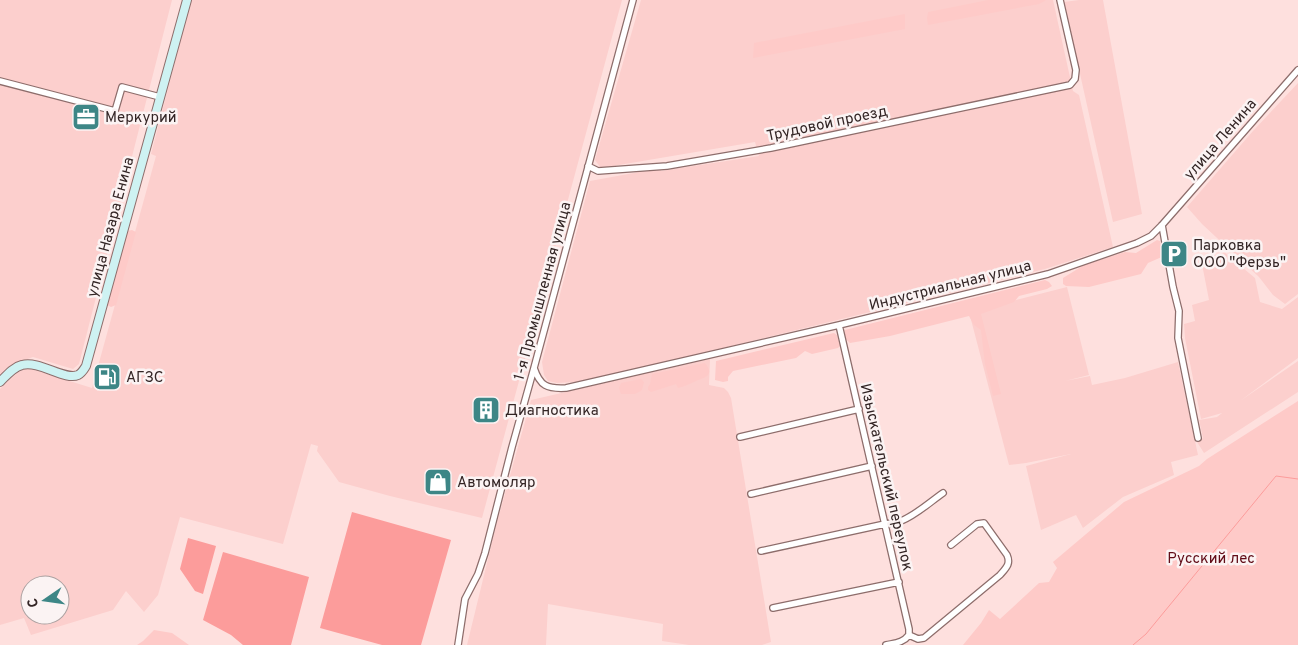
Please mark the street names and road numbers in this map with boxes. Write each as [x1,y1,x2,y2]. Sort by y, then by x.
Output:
street label: улица Ленина [1181,96,1261,184]
street label: Трудовой проезд [765,102,890,147]
street label: улица Назара Енина [84,155,139,300]
street label: 1-я Промышленная улица [510,200,576,383]
street label: Индустриальная улица [867,257,1033,316]
street label: Изыскательский переулок [855,382,916,573]

